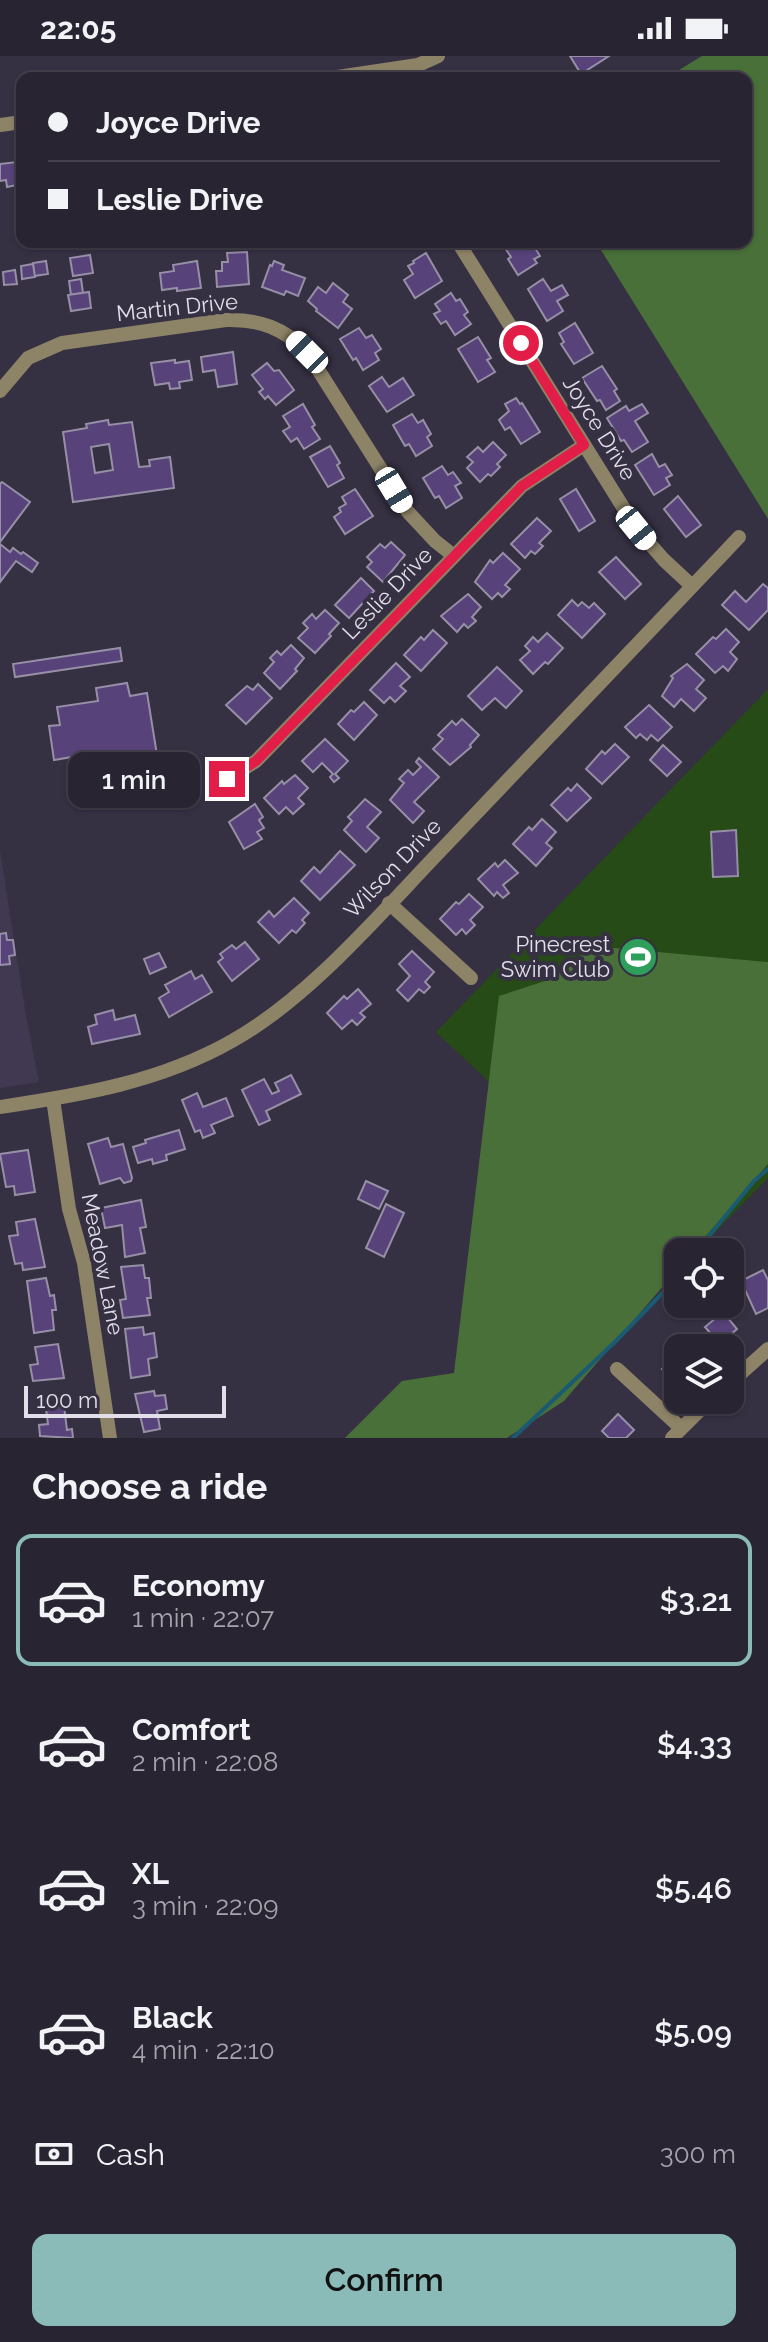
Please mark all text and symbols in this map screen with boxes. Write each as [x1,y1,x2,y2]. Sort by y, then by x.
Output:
text: 22:05 [40,11,116,46]
text: Joyce Drive [96,105,261,140]
text: Leslie Drive [96,182,263,217]
street label: Martin Drive [115,288,239,326]
route start [503,325,539,361]
car [282,327,332,377]
street label: Joyce Drive [558,371,642,485]
car [371,463,417,517]
car [612,502,660,554]
street label: Leslie Drive [337,541,437,644]
callout: 1 min [67,751,199,807]
route end [209,761,245,797]
text: 1 min [102,765,166,795]
street label: Wilson Drive [338,813,446,923]
place label: Pinecrest Swim Club [501,931,611,982]
sports icon: Pinecrest Swim Club [617,936,659,978]
street label: Meadow Lane [77,1191,129,1337]
map controls [664,1238,744,1414]
button: locate [664,1238,744,1318]
button: layers [664,1334,744,1414]
scale bar [24,1382,226,1418]
text: 100 m [36,1387,98,1413]
text: Choose a ride [32,1465,267,1507]
icon: car [36,1564,108,1636]
text: Economy [132,1568,265,1603]
text: $3.21 [660,1583,732,1618]
text: 1 min · 22:07 [132,1603,274,1633]
icon: car [36,1708,108,1780]
text: Comfort [132,1712,251,1747]
text: $4.33 [657,1727,732,1762]
text: 2 min · 22:08 [132,1747,278,1777]
icon: car [36,1852,108,1924]
text: XL [132,1856,169,1891]
text: $5.46 [655,1871,732,1906]
text: 3 min · 22:09 [132,1891,279,1921]
icon: car [36,1996,108,2068]
text: Black [132,2000,213,2035]
text: $5.09 [654,2015,732,2050]
text: 4 min · 22:10 [132,2035,275,2065]
icon: cash [32,2132,76,2176]
text: Cash [96,2137,165,2172]
text: 300 m [660,2139,736,2169]
button: Confirm [32,2234,736,2326]

